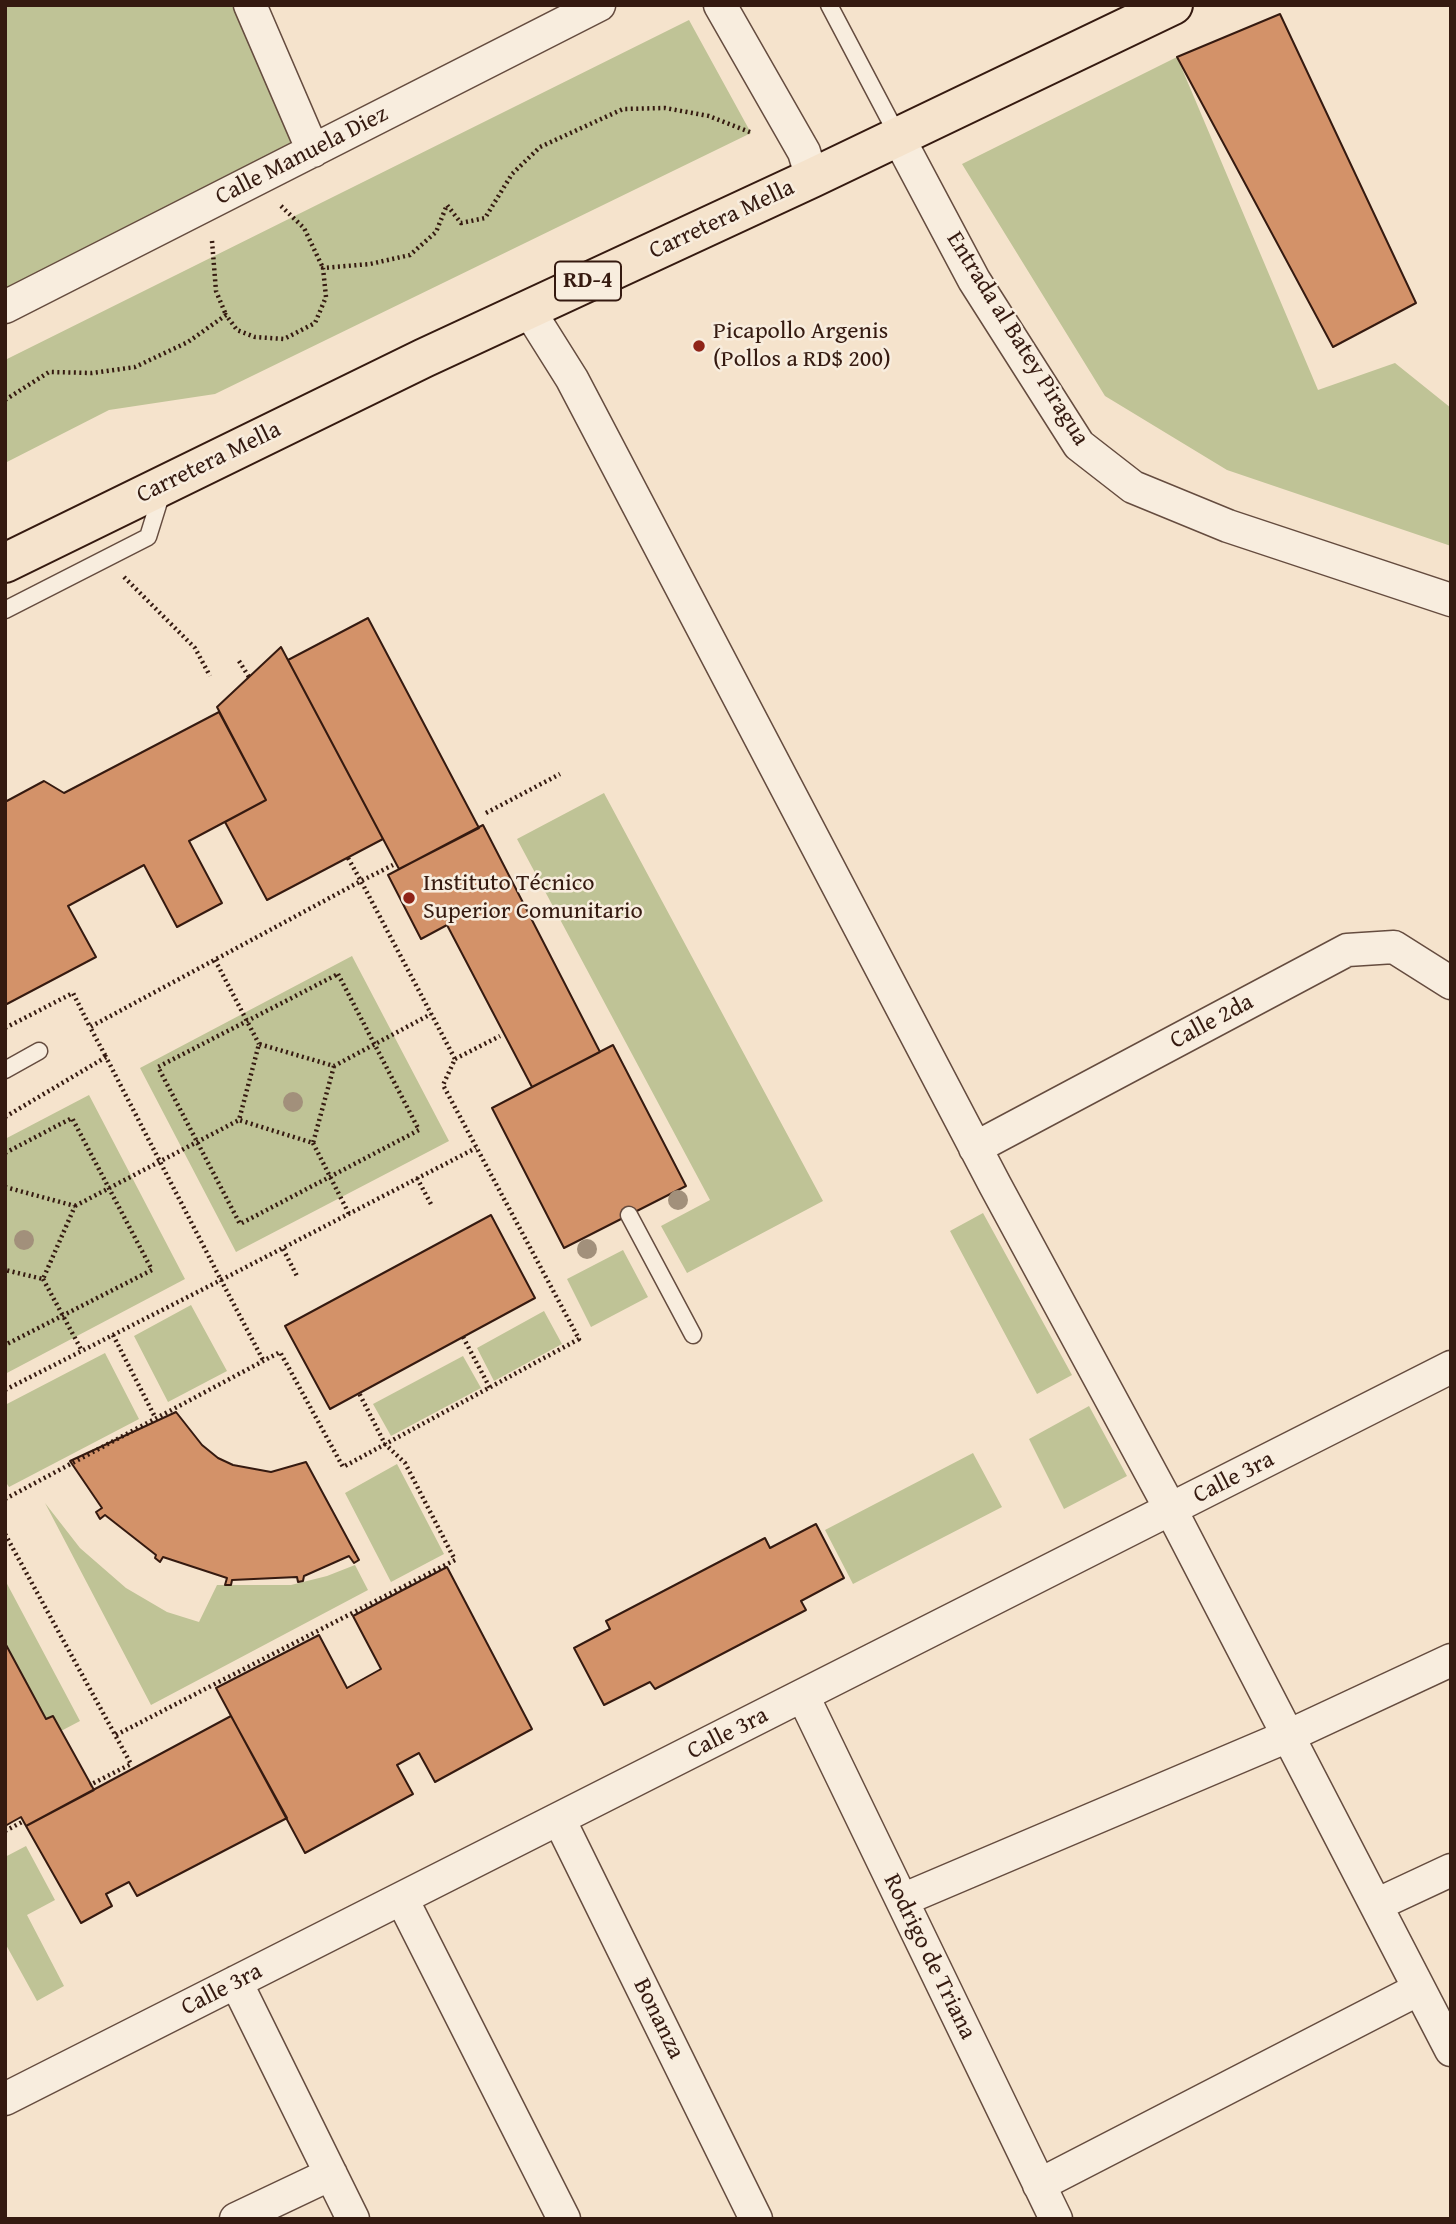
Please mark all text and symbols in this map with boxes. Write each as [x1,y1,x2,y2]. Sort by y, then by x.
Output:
street label: Calle Manuela Diez [211,100,393,212]
street label: Carretera Mella [645,174,799,266]
street label: Entrada al Batey Piragua [939,227,1095,451]
road number: RD-4 [555,262,621,300]
place label: Picapollo Argenis (Pollos a RD$ 200) [713,318,891,374]
marker: Picapollo Argenis (Pollos a RD$ 200) [691,338,707,354]
street label: Carretera Mella [132,416,286,510]
place label: Instituto Técnico Superior Comunitario [423,870,643,926]
marker: Instituto Técnico Superior Comunitario [401,890,417,906]
street label: Calle 2da [1165,988,1259,1056]
street label: Calle 3ra [1189,1445,1279,1511]
street label: Calle 3ra [683,1701,773,1767]
street label: Rodrigo de Triana [876,1870,982,2044]
street label: Calle 3ra [177,1957,267,2023]
street label: Bonanza [626,1974,690,2064]

